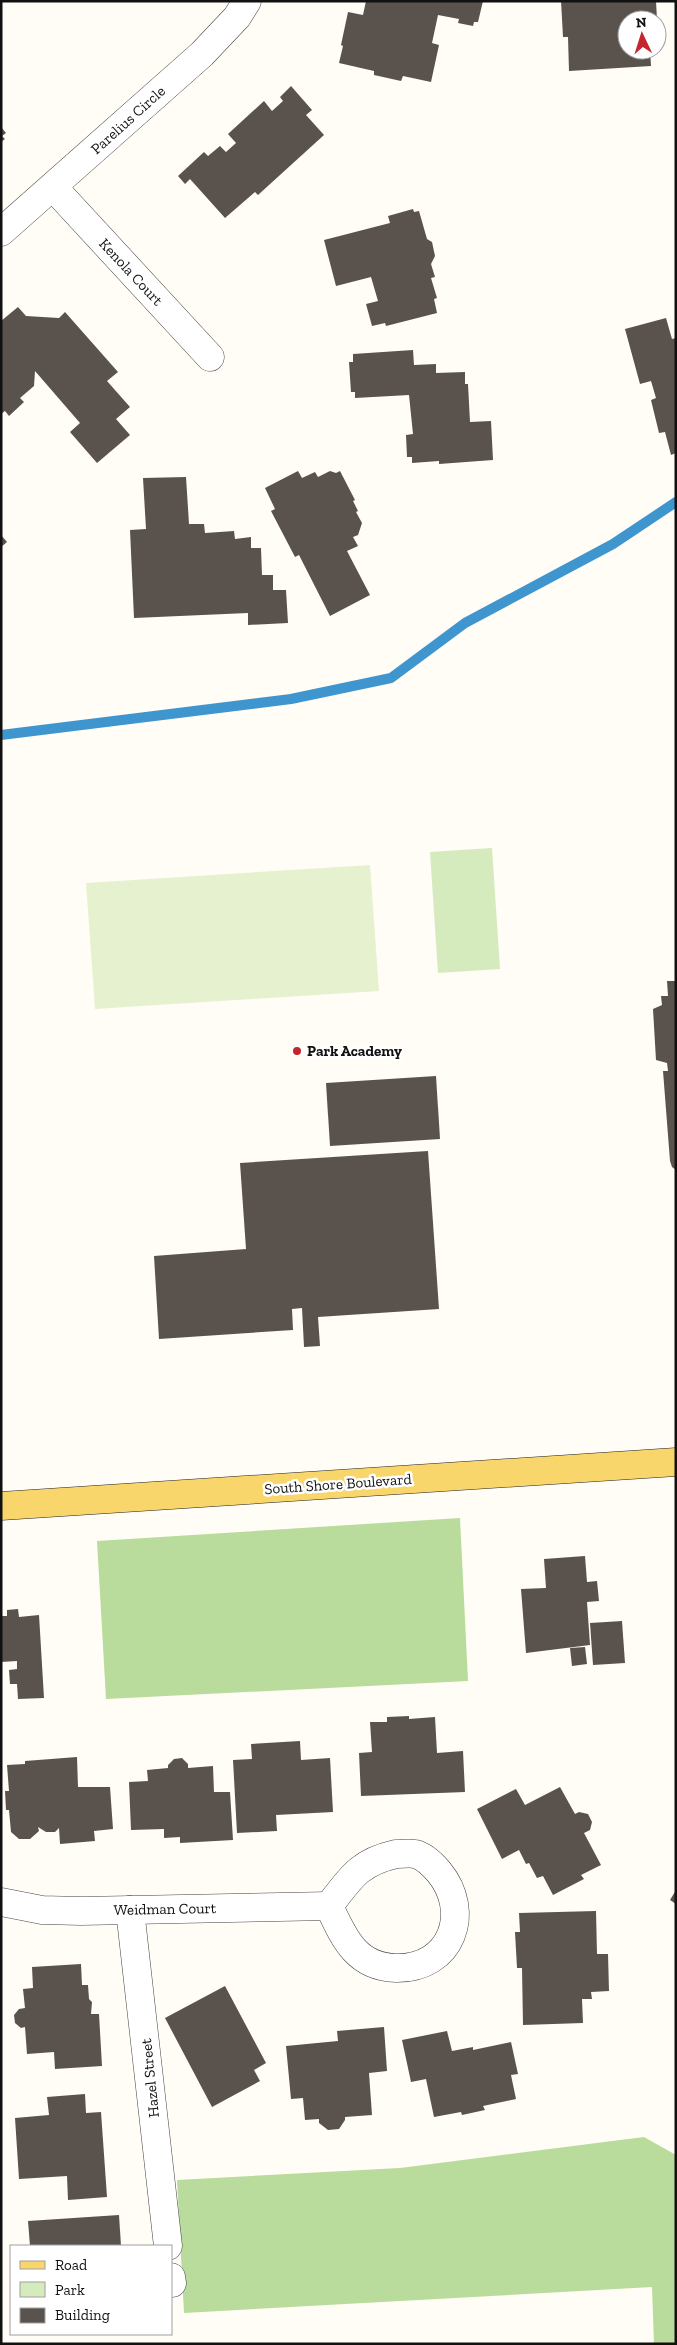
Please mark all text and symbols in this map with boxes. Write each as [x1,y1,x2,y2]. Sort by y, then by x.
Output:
north arrow [617,10,667,60]
text: N [635,14,647,31]
street label: Parelius Circle [87,82,169,158]
street label: Kenola Court [95,235,167,310]
place label: Park Academy [307,1042,402,1060]
marker: Park Academy [291,1045,303,1057]
street label: South Shore Boulevard [264,1470,413,1498]
street label: Weidman Court [114,1899,217,1919]
street label: Hazel Street [137,2037,163,2118]
legend [10,2245,172,2335]
text: Road [55,2256,88,2274]
text: Park [55,2281,85,2299]
text: Building [55,2306,110,2324]

